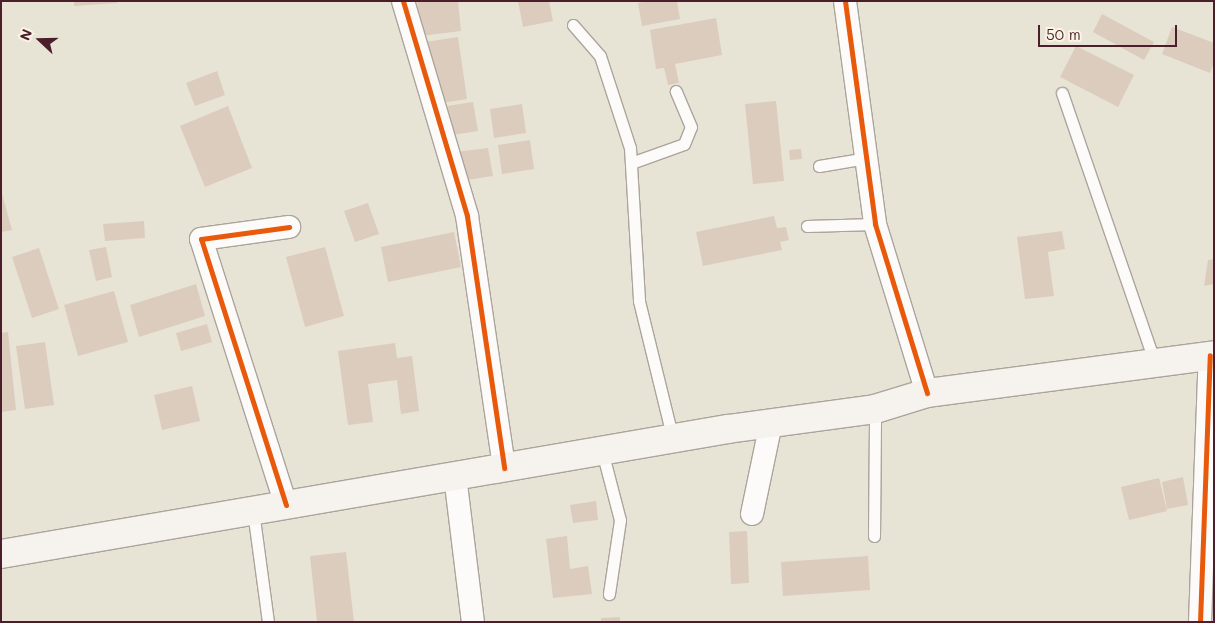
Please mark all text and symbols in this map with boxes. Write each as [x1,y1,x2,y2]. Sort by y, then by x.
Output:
north arrow [15,15,65,65]
scale bar [1040,15,1179,47]
text: 50 m [1046,24,1081,44]
text: N [15,26,36,43]

